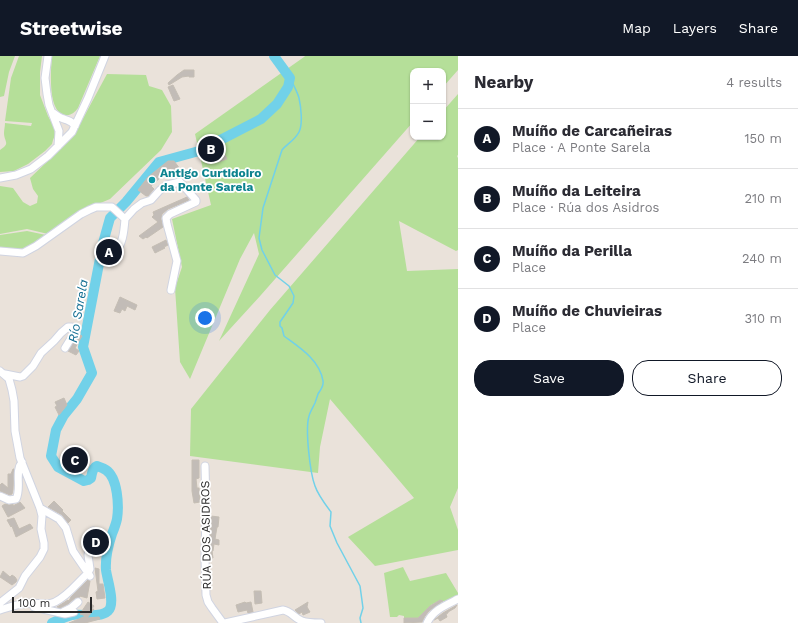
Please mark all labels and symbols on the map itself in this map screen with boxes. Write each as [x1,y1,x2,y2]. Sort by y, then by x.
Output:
pin: B [198,134,224,164]
place label: Antigo Curtidoiro da Ponte Sarela [160,166,261,194]
marker: Antigo Curtidoiro da Ponte Sarela [147,175,157,185]
pin: A [96,237,122,267]
water label: Río Sarela [65,278,91,344]
your location [195,308,215,328]
pin: C [62,445,88,475]
street label: RÚA DOS ASIDROS [198,480,214,590]
pin: D [83,527,109,557]
scale bar [12,595,92,614]

